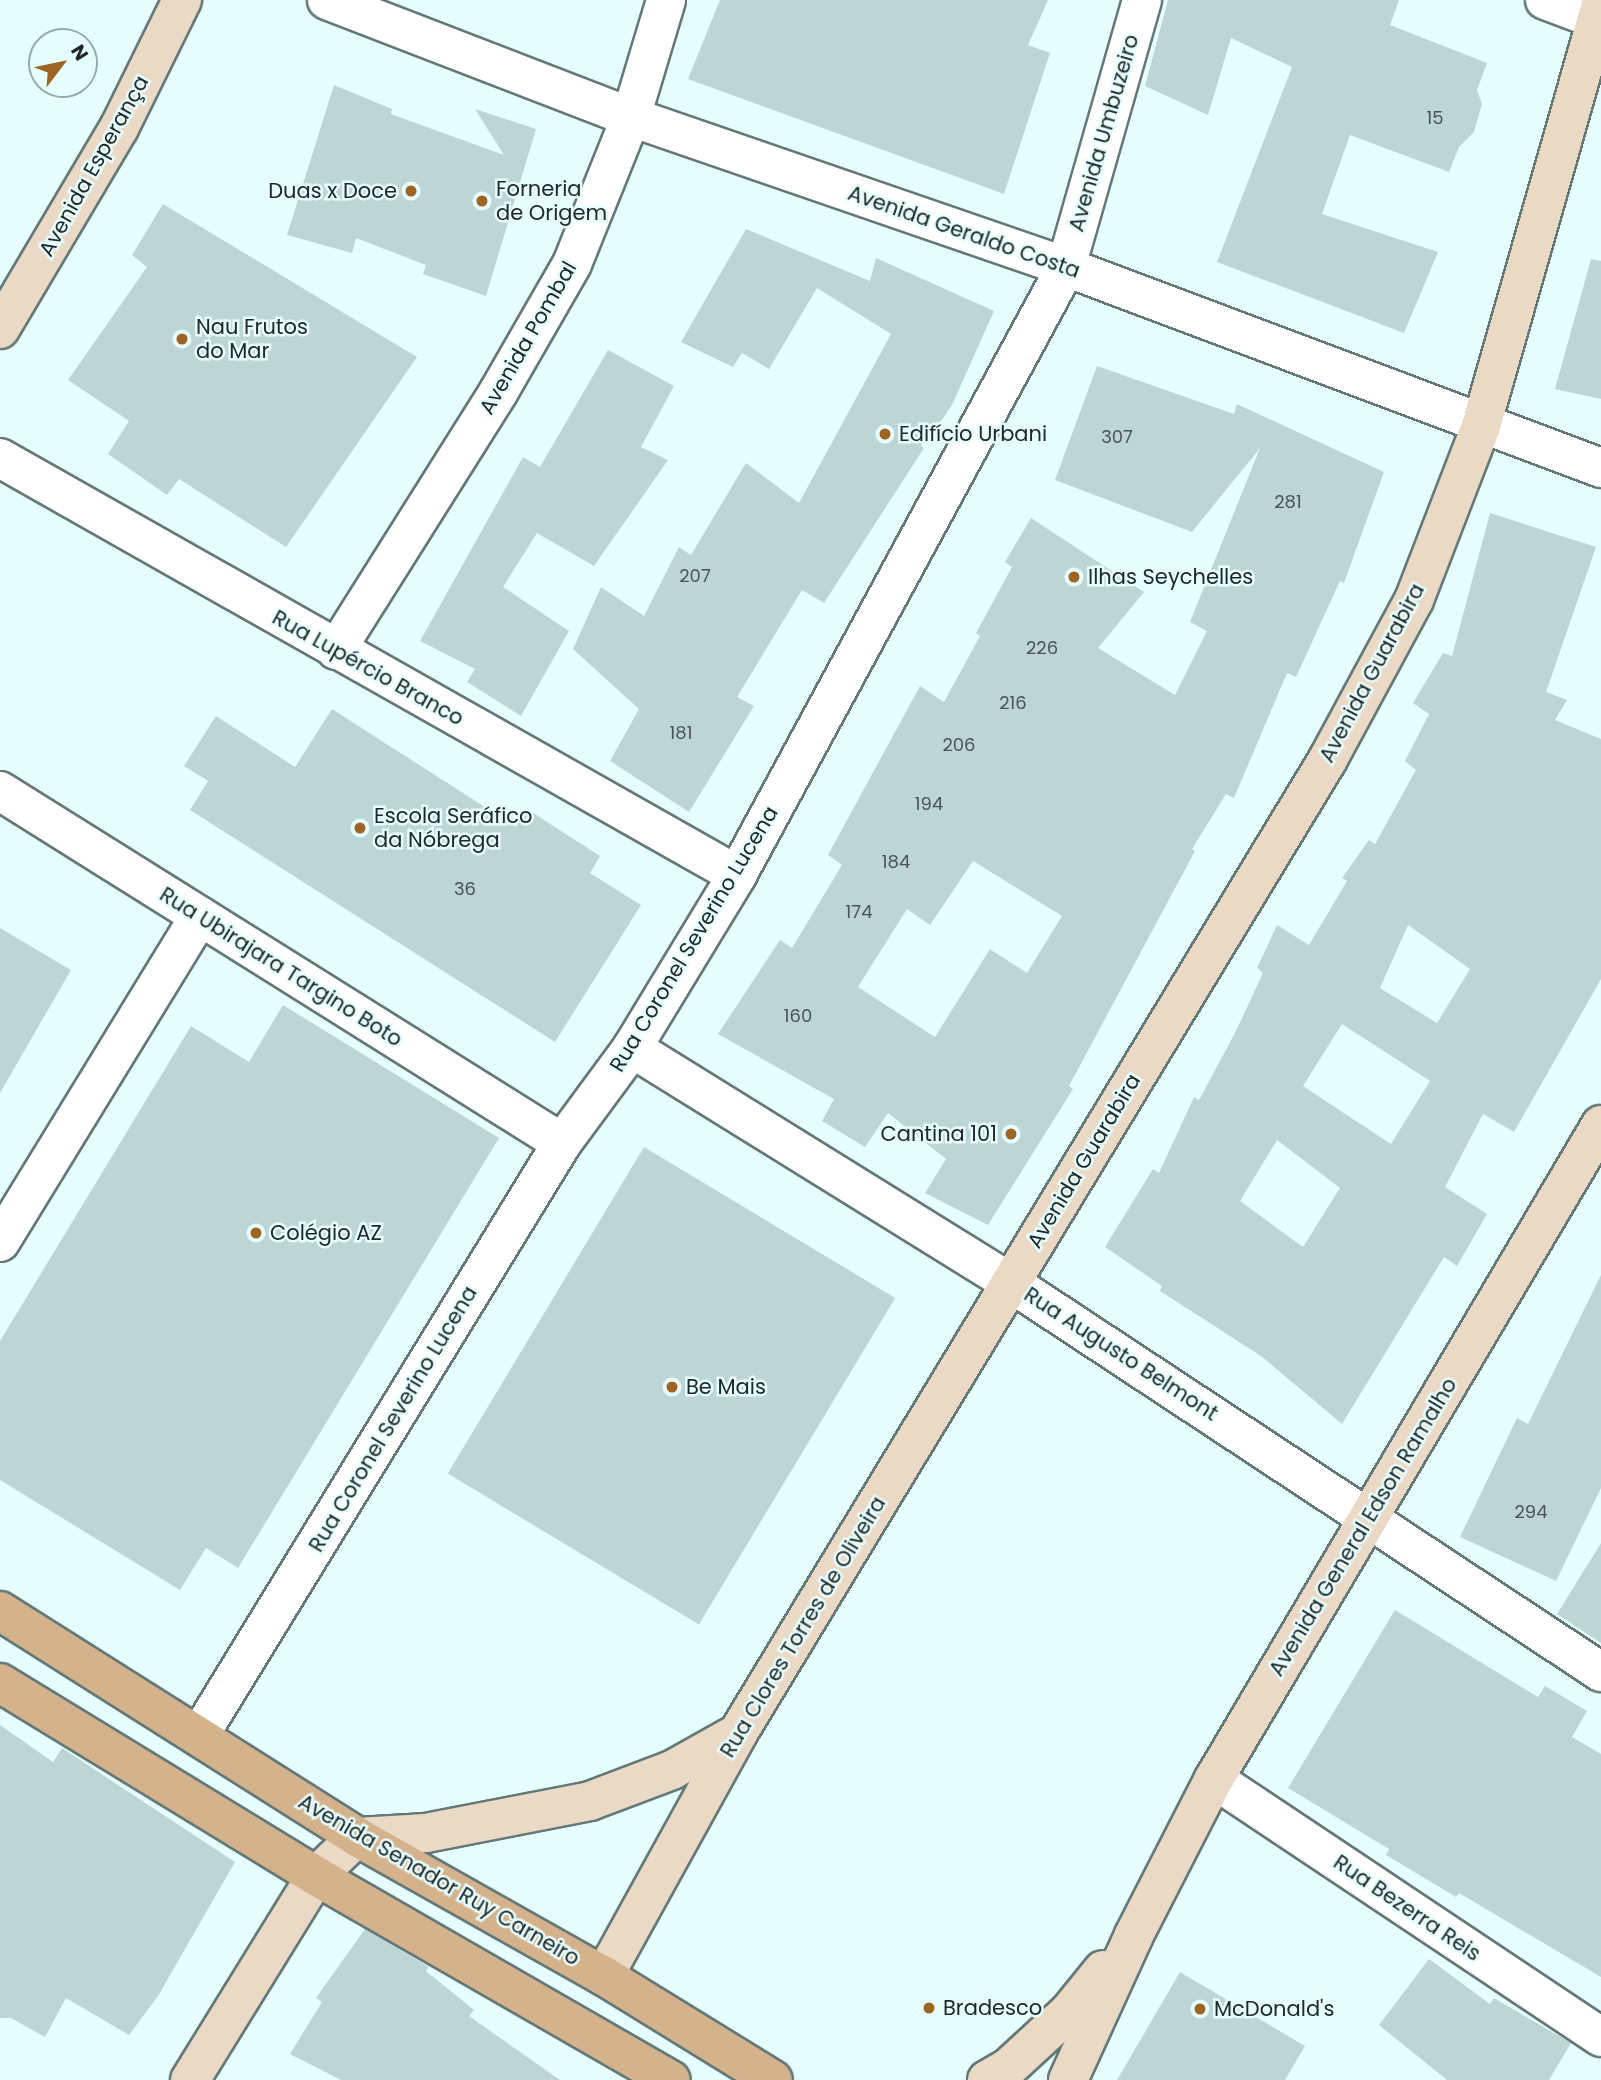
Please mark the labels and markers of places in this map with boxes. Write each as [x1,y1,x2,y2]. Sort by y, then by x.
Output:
place label: Forneria de Origem [496,176,607,226]
place label: Duas x Doce [268,178,397,204]
marker: Duas x Doce [403,183,419,199]
marker: Forneria de Origem [474,193,490,209]
place label: Nau Frutos do Mar [196,314,308,364]
marker: Nau Frutos do Mar [174,331,190,347]
place label: Edifício Urbani [899,421,1047,447]
marker: Edifício Urbani [877,426,893,442]
place label: Ilhas Seychelles [1088,564,1253,590]
marker: Ilhas Seychelles [1066,569,1082,585]
place label: Escola Seráfico da Nóbrega [374,803,533,853]
marker: Escola Seráfico da Nóbrega [352,820,368,836]
place label: Cantina 101 [880,1121,997,1147]
marker: Cantina 101 [1003,1126,1019,1142]
place label: Colégio AZ [270,1220,382,1246]
marker: Colégio AZ [248,1225,264,1241]
place label: Be Mais [686,1374,766,1400]
marker: Be Mais [664,1379,680,1395]
place label: Bradesco [943,1995,1042,2021]
place label: McDonald's [1214,1996,1334,2022]
marker: Bradesco [921,2000,937,2016]
marker: McDonald's [1192,2001,1208,2017]

